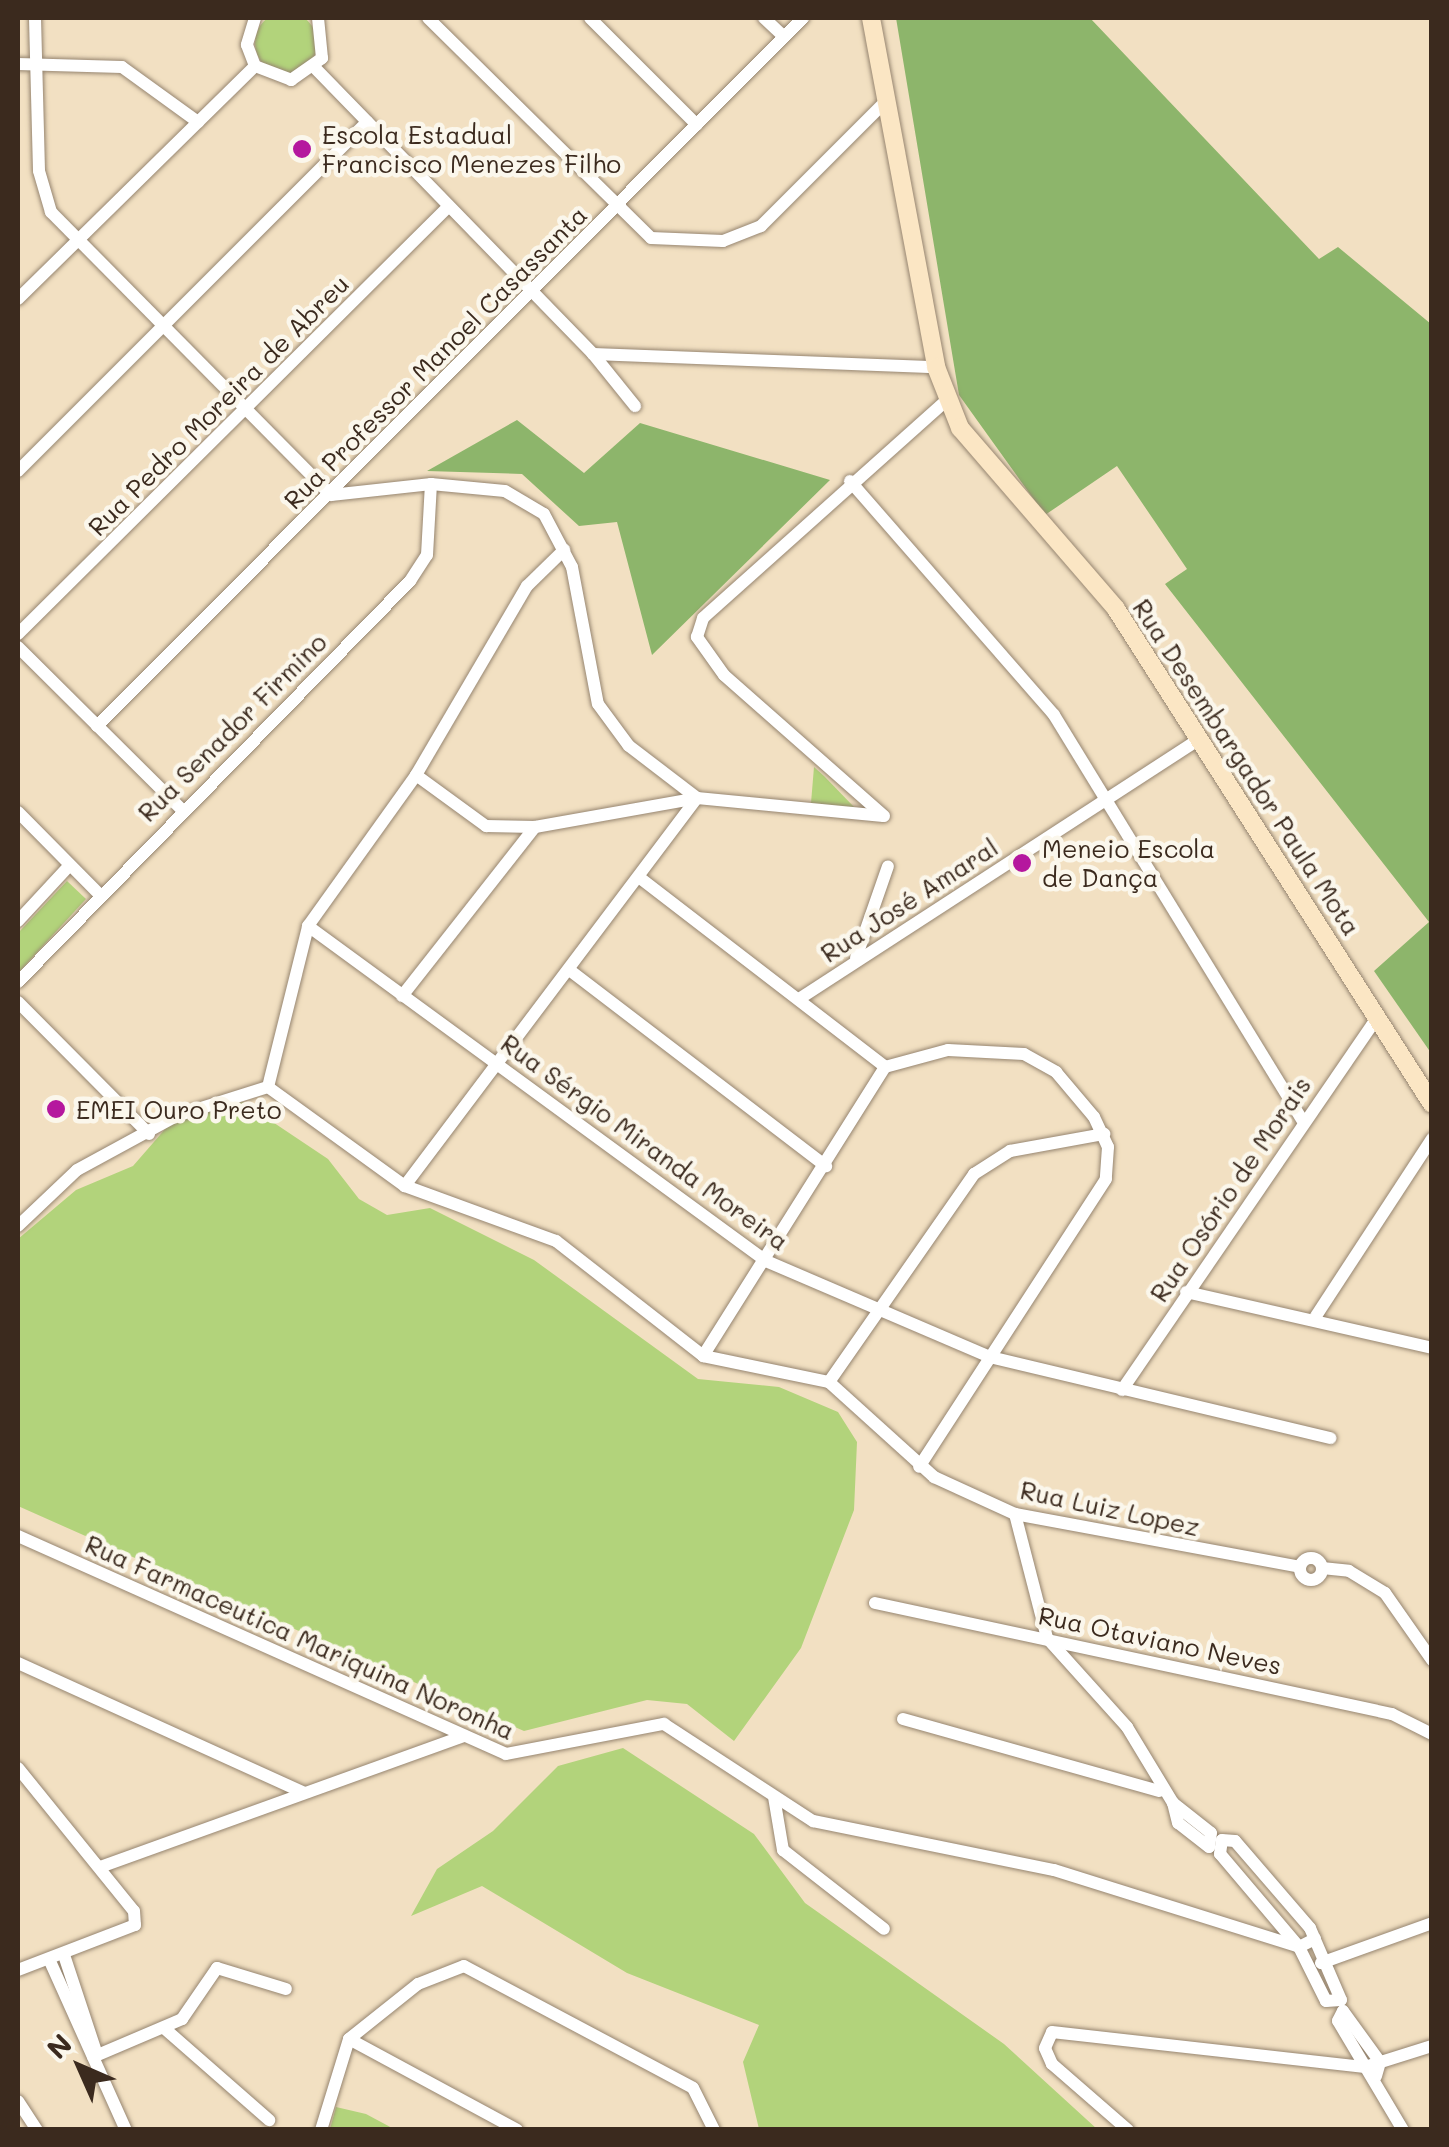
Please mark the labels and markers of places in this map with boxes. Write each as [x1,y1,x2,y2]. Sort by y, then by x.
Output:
place label: Escola Estadual Francisco Menezes Filho [322,120,621,179]
marker: Escola Estadual Francisco Menezes Filho [291,138,313,160]
place label: Meneio Escola de Dança [1042,834,1215,893]
marker: Meneio Escola de Dança [1011,852,1033,874]
place label: EMEI Ouro Preto [76,1094,281,1124]
marker: EMEI Ouro Preto [45,1098,67,1120]

